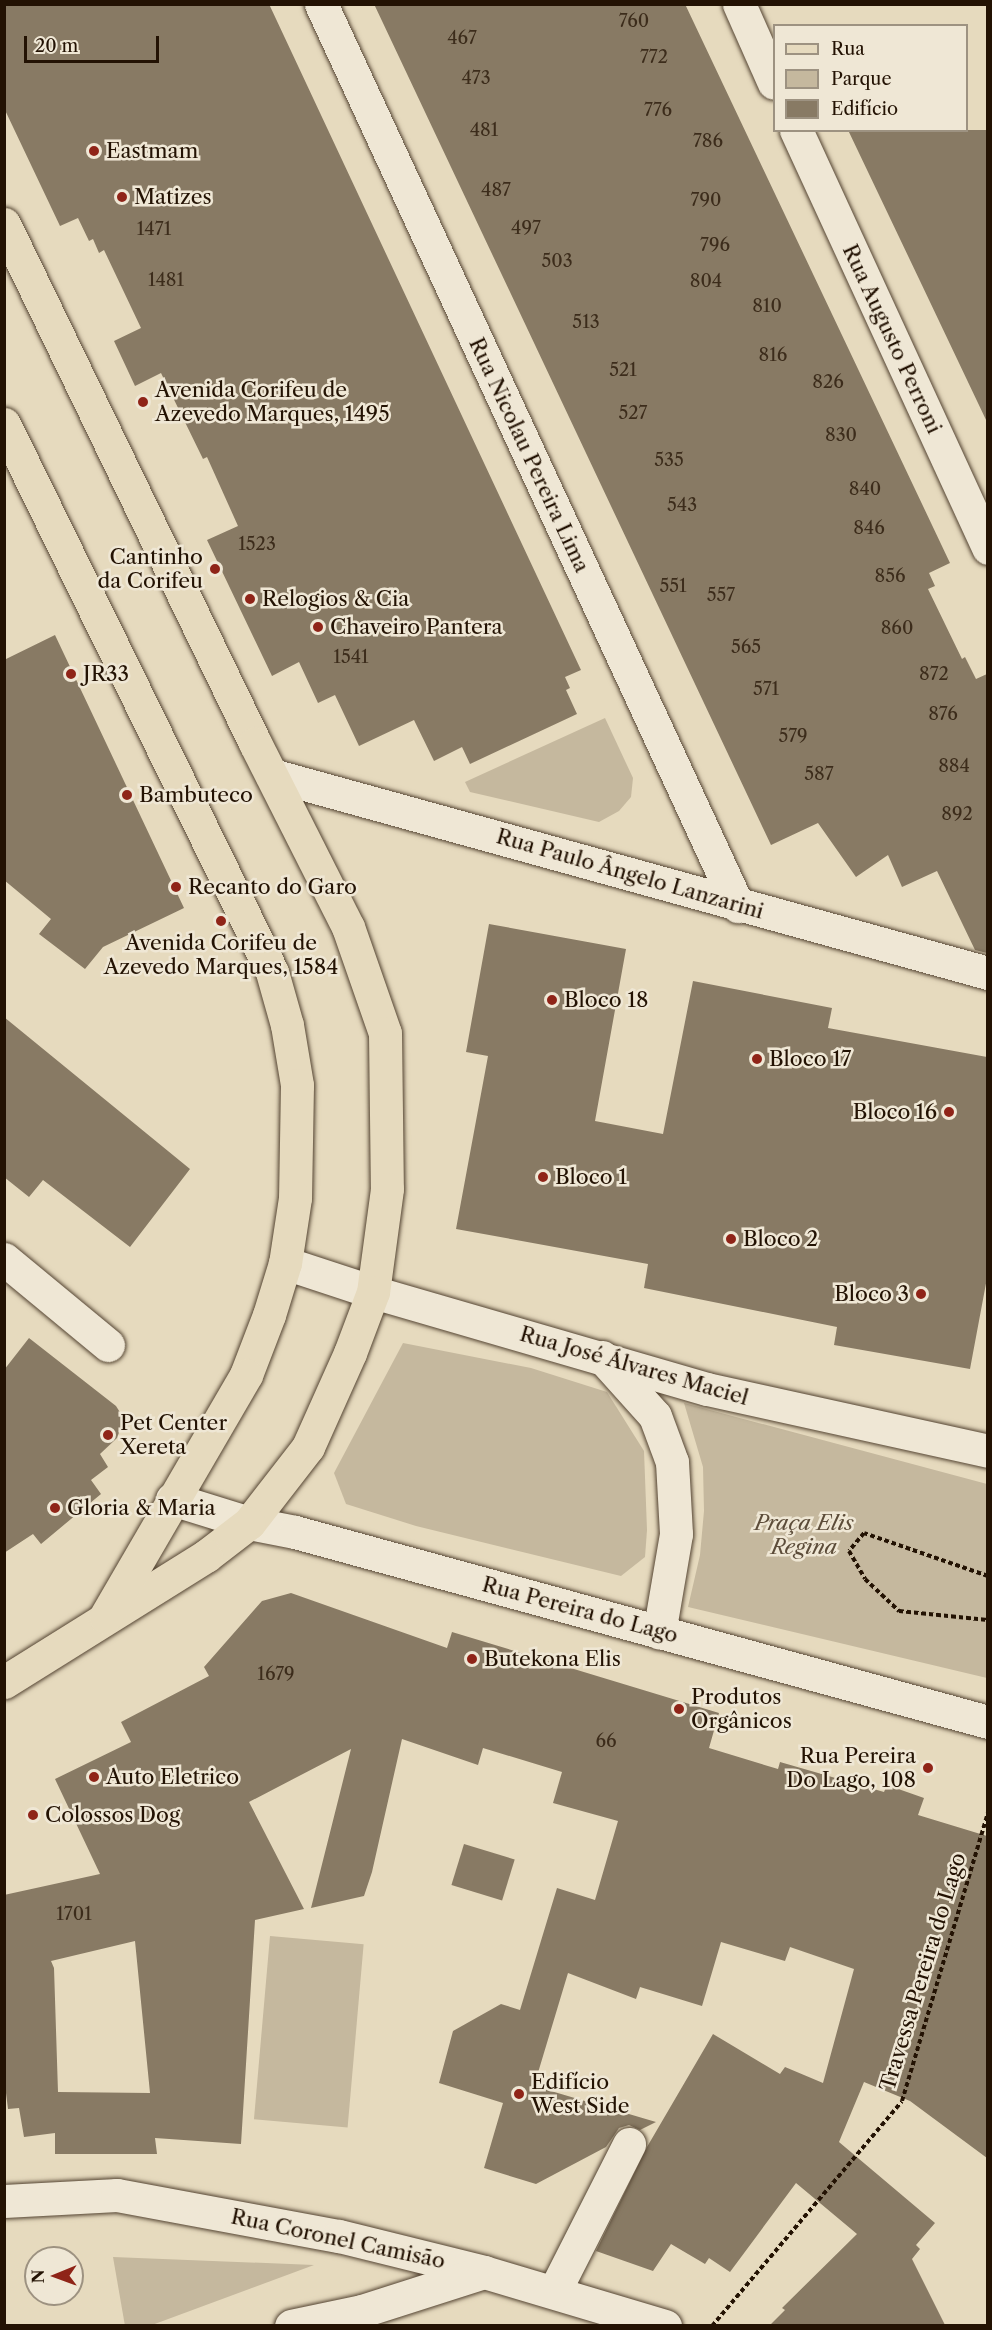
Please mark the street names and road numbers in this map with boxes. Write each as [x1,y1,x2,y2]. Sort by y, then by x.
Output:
street label: Rua Augusto Perroni [837,240,947,438]
street label: Rua Nicolau Pereira Lima [463,334,595,576]
street label: Rua Paulo Ângelo Lanzarini [493,824,767,924]
street label: Rua José Álvares Maciel [516,1321,752,1411]
street label: Rua Pereira do Lago [479,1572,681,1648]
street label: Travessa Pereira do Lago [875,1850,971,2094]
street label: Rua Coronel Camisão [229,2204,447,2274]

